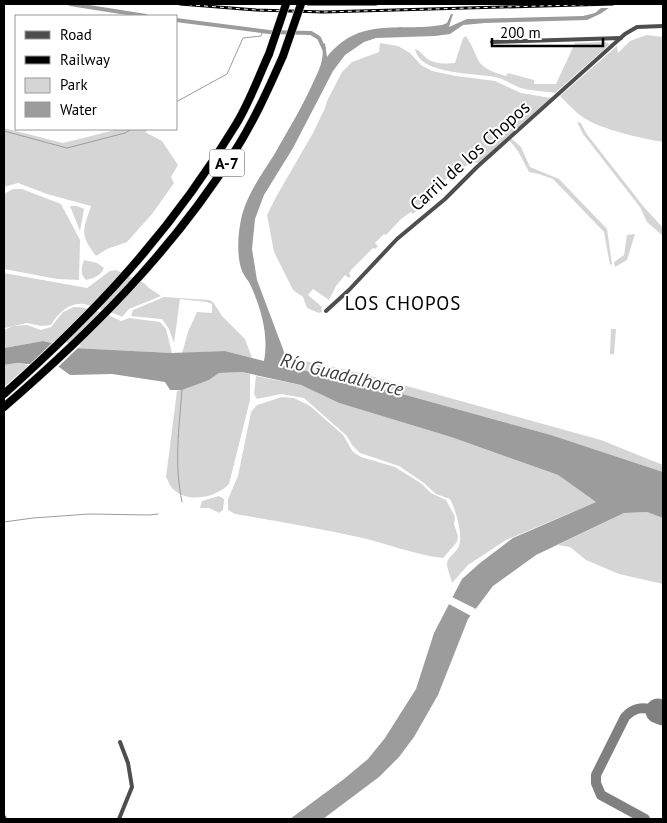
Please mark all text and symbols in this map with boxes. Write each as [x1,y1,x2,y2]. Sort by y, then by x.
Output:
legend [15,15,178,130]
scale bar [492,15,603,47]
text: 200 m [500,23,541,42]
text: Road [60,25,92,44]
text: Railway [60,50,110,69]
text: Park [60,75,88,94]
street label: Carril de los Chopos [405,96,534,216]
text: Water [60,100,97,119]
road number: A-7 [210,150,244,177]
district label: LOS CHOPOS [345,291,461,315]
water label: Río Guadalhorce [278,347,406,401]

